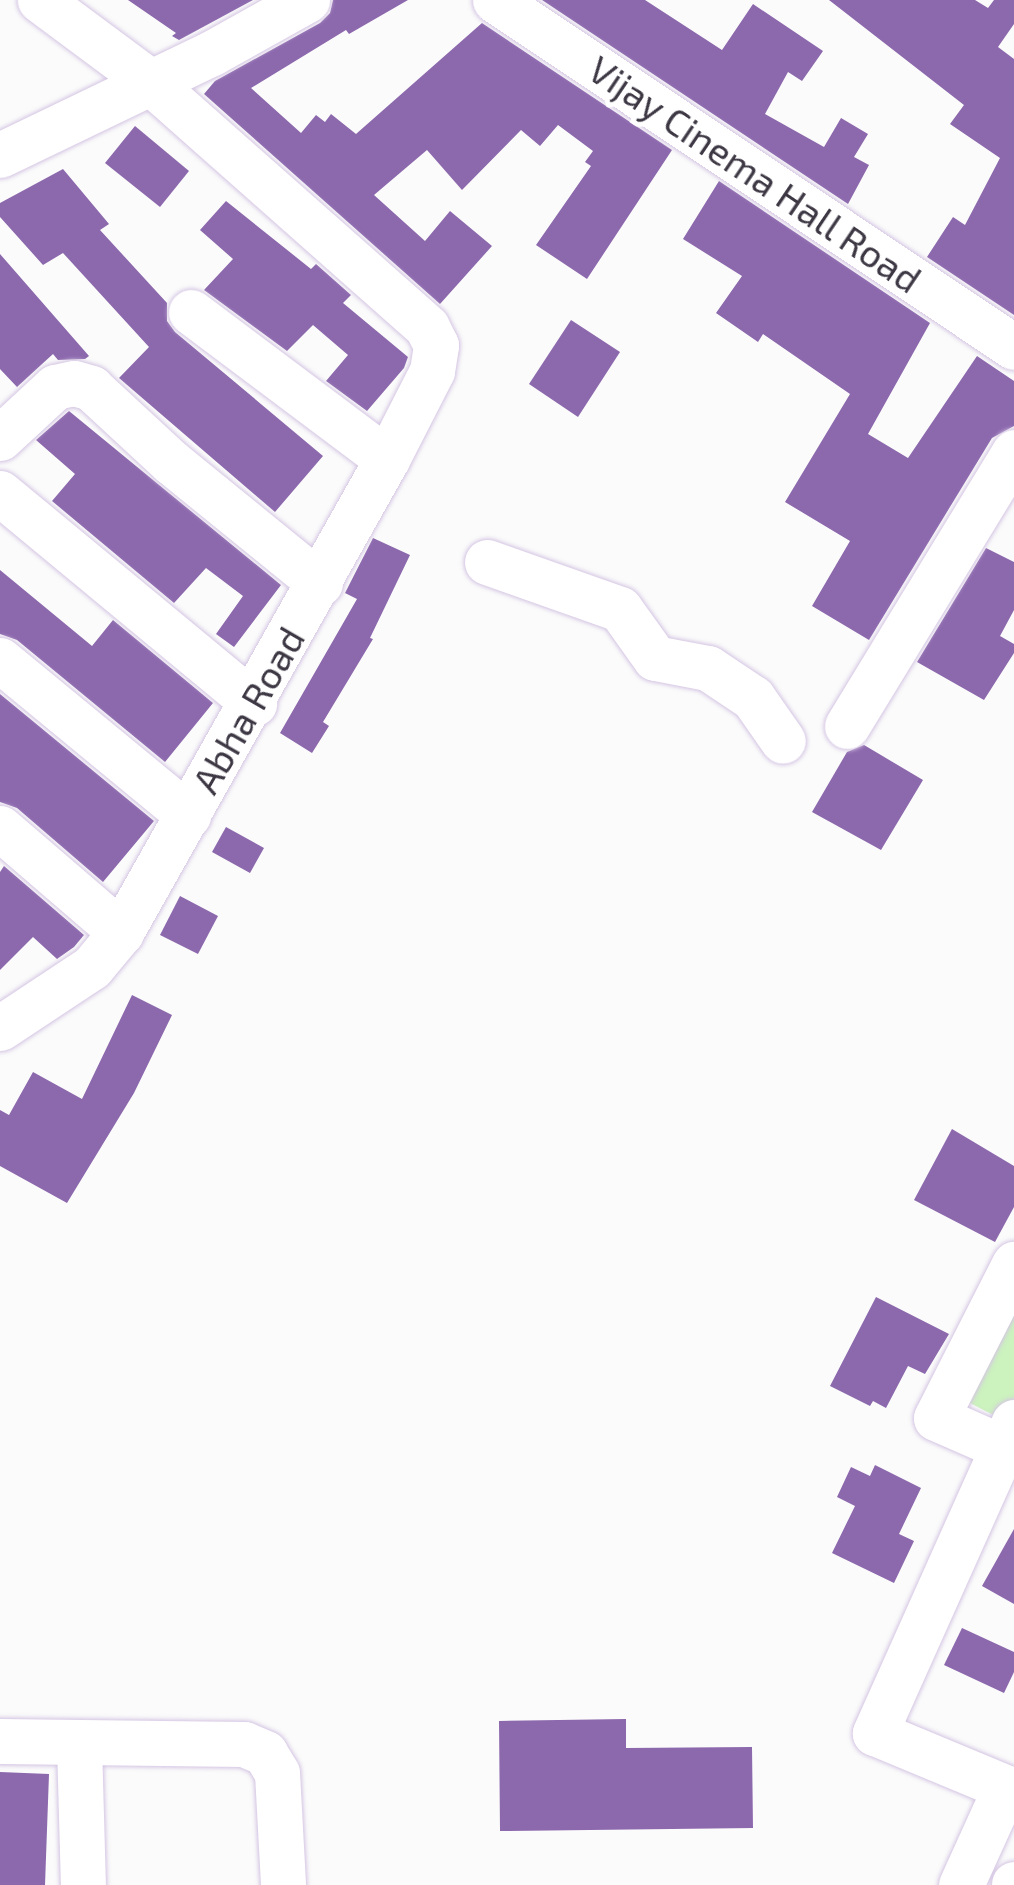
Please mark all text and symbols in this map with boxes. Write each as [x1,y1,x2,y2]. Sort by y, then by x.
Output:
street label: Vijay Cinema Hall Road [580,45,930,303]
street label: Abha Road [182,619,314,801]

